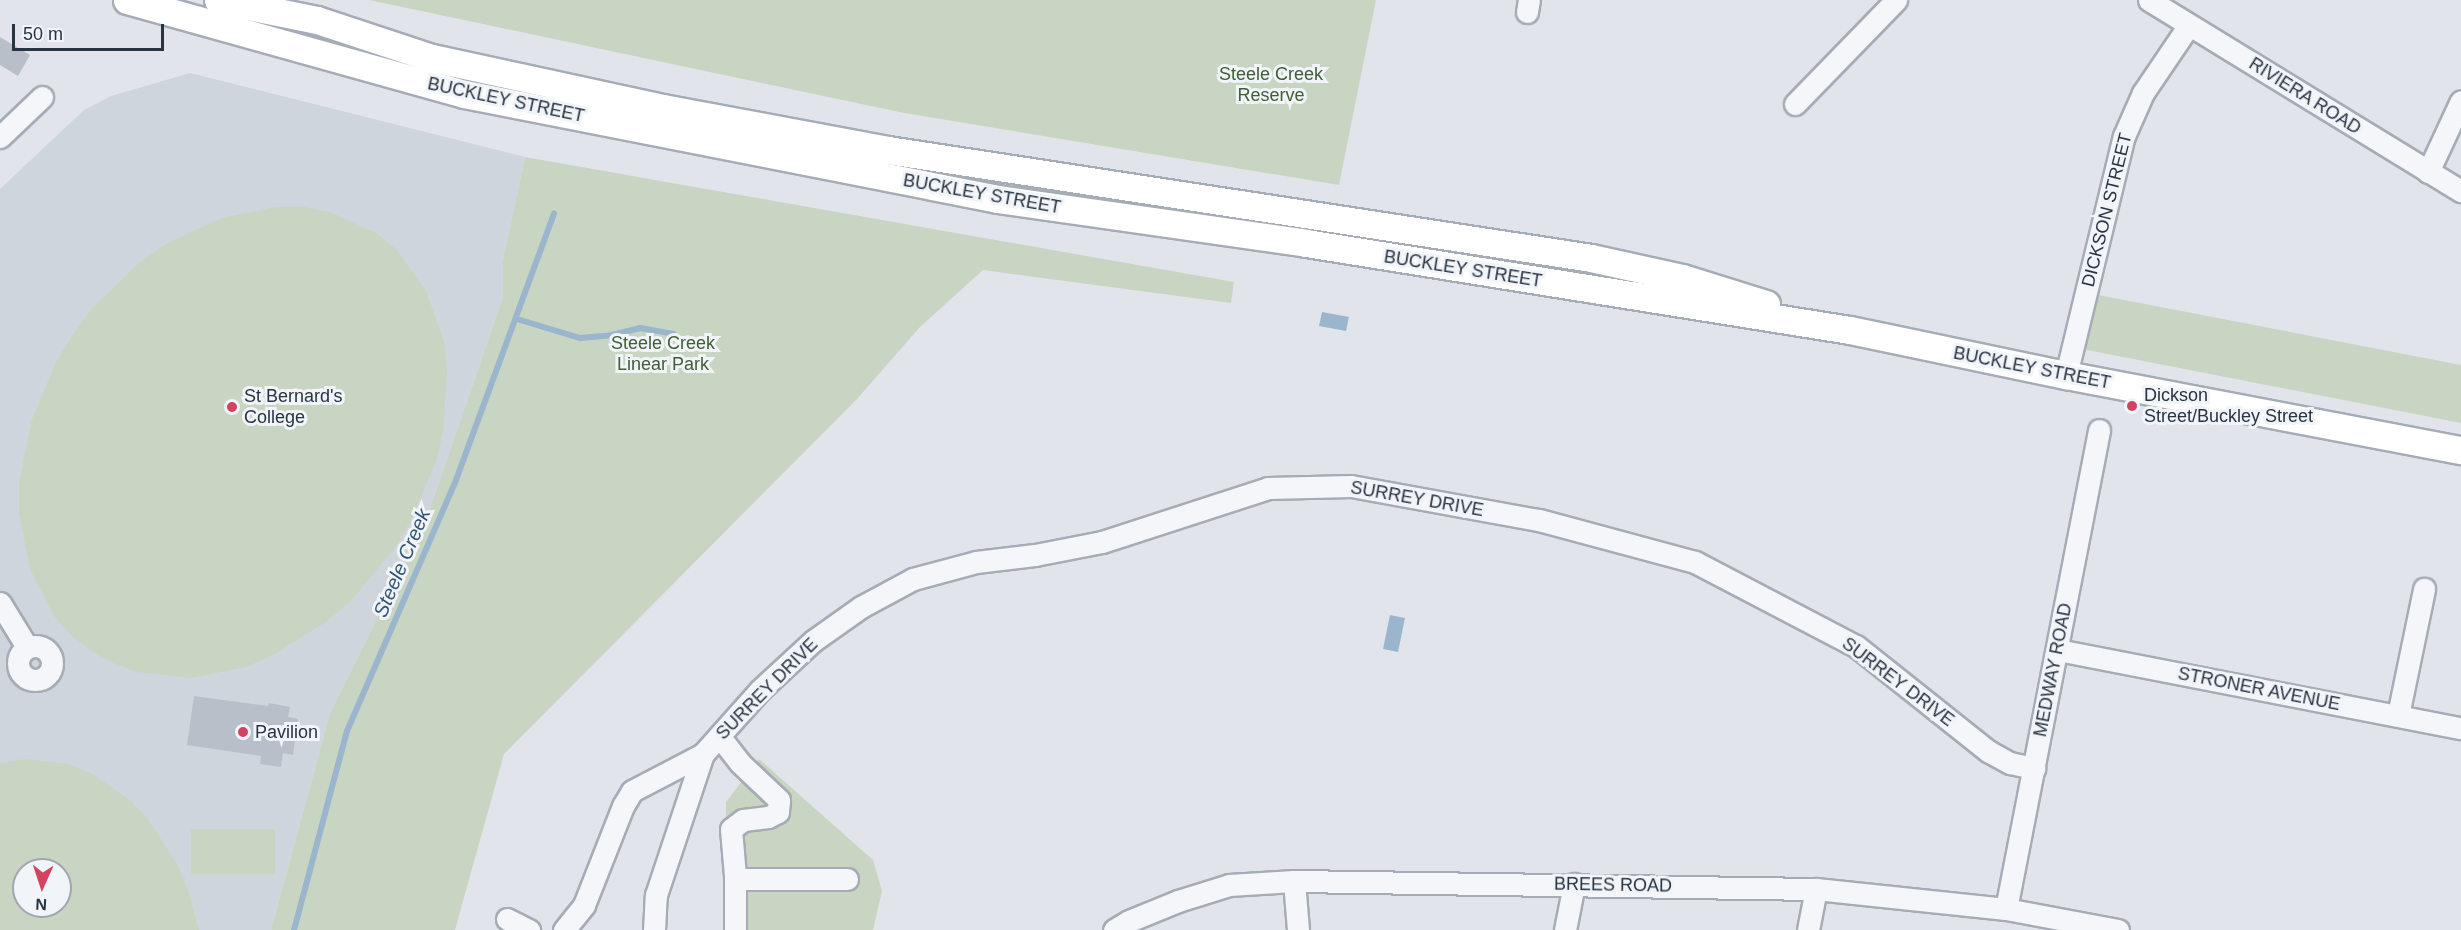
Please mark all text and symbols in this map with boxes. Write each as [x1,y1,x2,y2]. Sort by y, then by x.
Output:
scale bar [15,12,166,50]
text: 50 m [23,24,63,44]
street label: RIVIERA ROAD [2245,53,2365,139]
park label: Steele Creek Reserve [1219,64,1323,106]
street label: BUCKLEY STREET [425,73,587,127]
street label: DICKSON STREET [2077,131,2137,289]
street label: BUCKLEY STREET [901,169,1063,219]
street label: BUCKLEY STREET [1382,246,1544,292]
park label: Steele Creek Linear Park [611,333,715,376]
street label: BUCKLEY STREET [1951,342,2113,394]
place label: Dickson Street/Buckley Street [2144,385,2313,428]
place label: St Bernard's College [244,386,342,428]
marker: Dickson Street/Buckley Street [2125,399,2139,413]
marker: St Bernard's College [225,400,239,414]
street label: SURREY DRIVE [1349,477,1485,521]
water label: Steele Creek [368,505,436,621]
street label: MEDWAY ROAD [2029,601,2077,739]
street label: SURREY DRIVE [1838,633,1958,731]
street label: SURREY DRIVE [712,634,822,744]
street label: STRONER AVENUE [2176,663,2342,715]
place label: Pavilion [255,721,318,743]
marker: Pavilion [236,725,250,739]
north arrow [12,858,72,918]
street label: BREES ROAD [1554,873,1672,897]
text: N [35,896,47,913]

